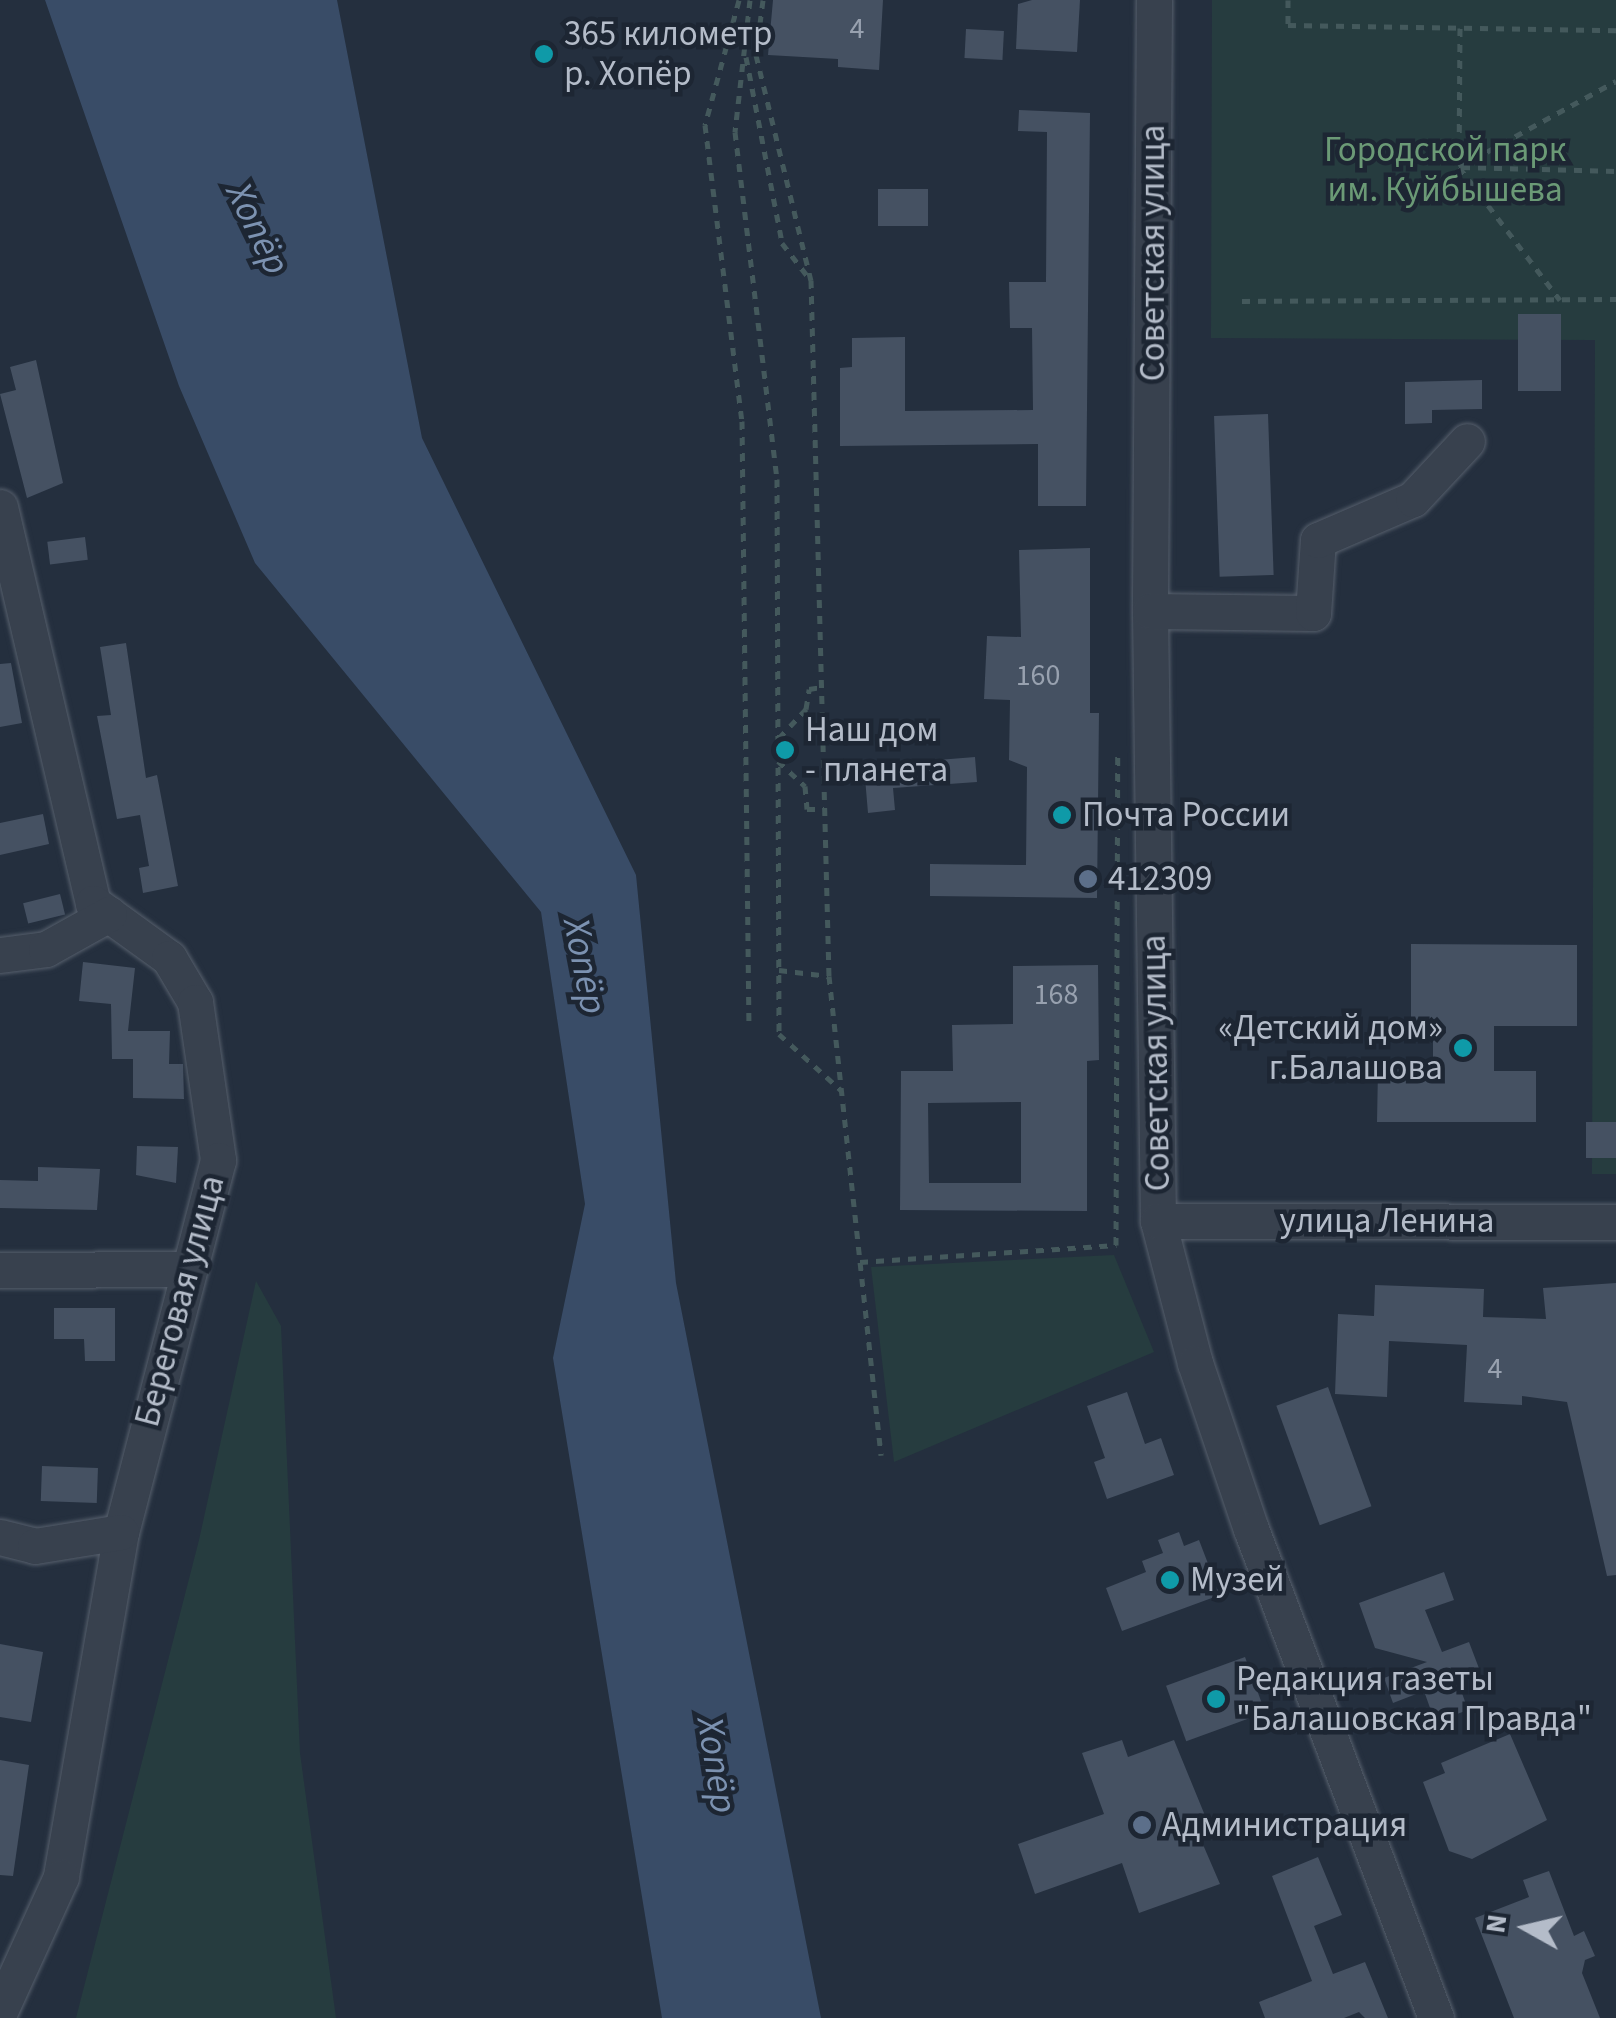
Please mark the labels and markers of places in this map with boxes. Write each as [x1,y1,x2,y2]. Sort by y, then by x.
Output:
place label: 365 километр р. Хопёр [564,13,773,95]
marker: 365 километр р. Хопёр [533,43,555,65]
place label: Наш дом - планета [805,709,948,791]
marker: Наш дом - планета [774,739,796,761]
place label: Почта России [1082,794,1290,836]
marker: Почта России [1051,804,1073,826]
place label: 412309 [1108,858,1212,900]
marker: 412309 [1077,868,1099,890]
place label: «Детский дом» г.Балашова [1218,1007,1443,1089]
marker: «Детский дом» г.Балашова [1452,1037,1474,1059]
place label: Музей [1190,1559,1284,1601]
marker: Музей [1159,1569,1181,1591]
place label: Редакция газеты "Балашовская Правда" [1236,1658,1592,1740]
marker: Редакция газеты "Балашовская Правда" [1205,1688,1227,1710]
place label: Администрация [1162,1804,1407,1846]
marker: Администрация [1131,1814,1153,1836]

